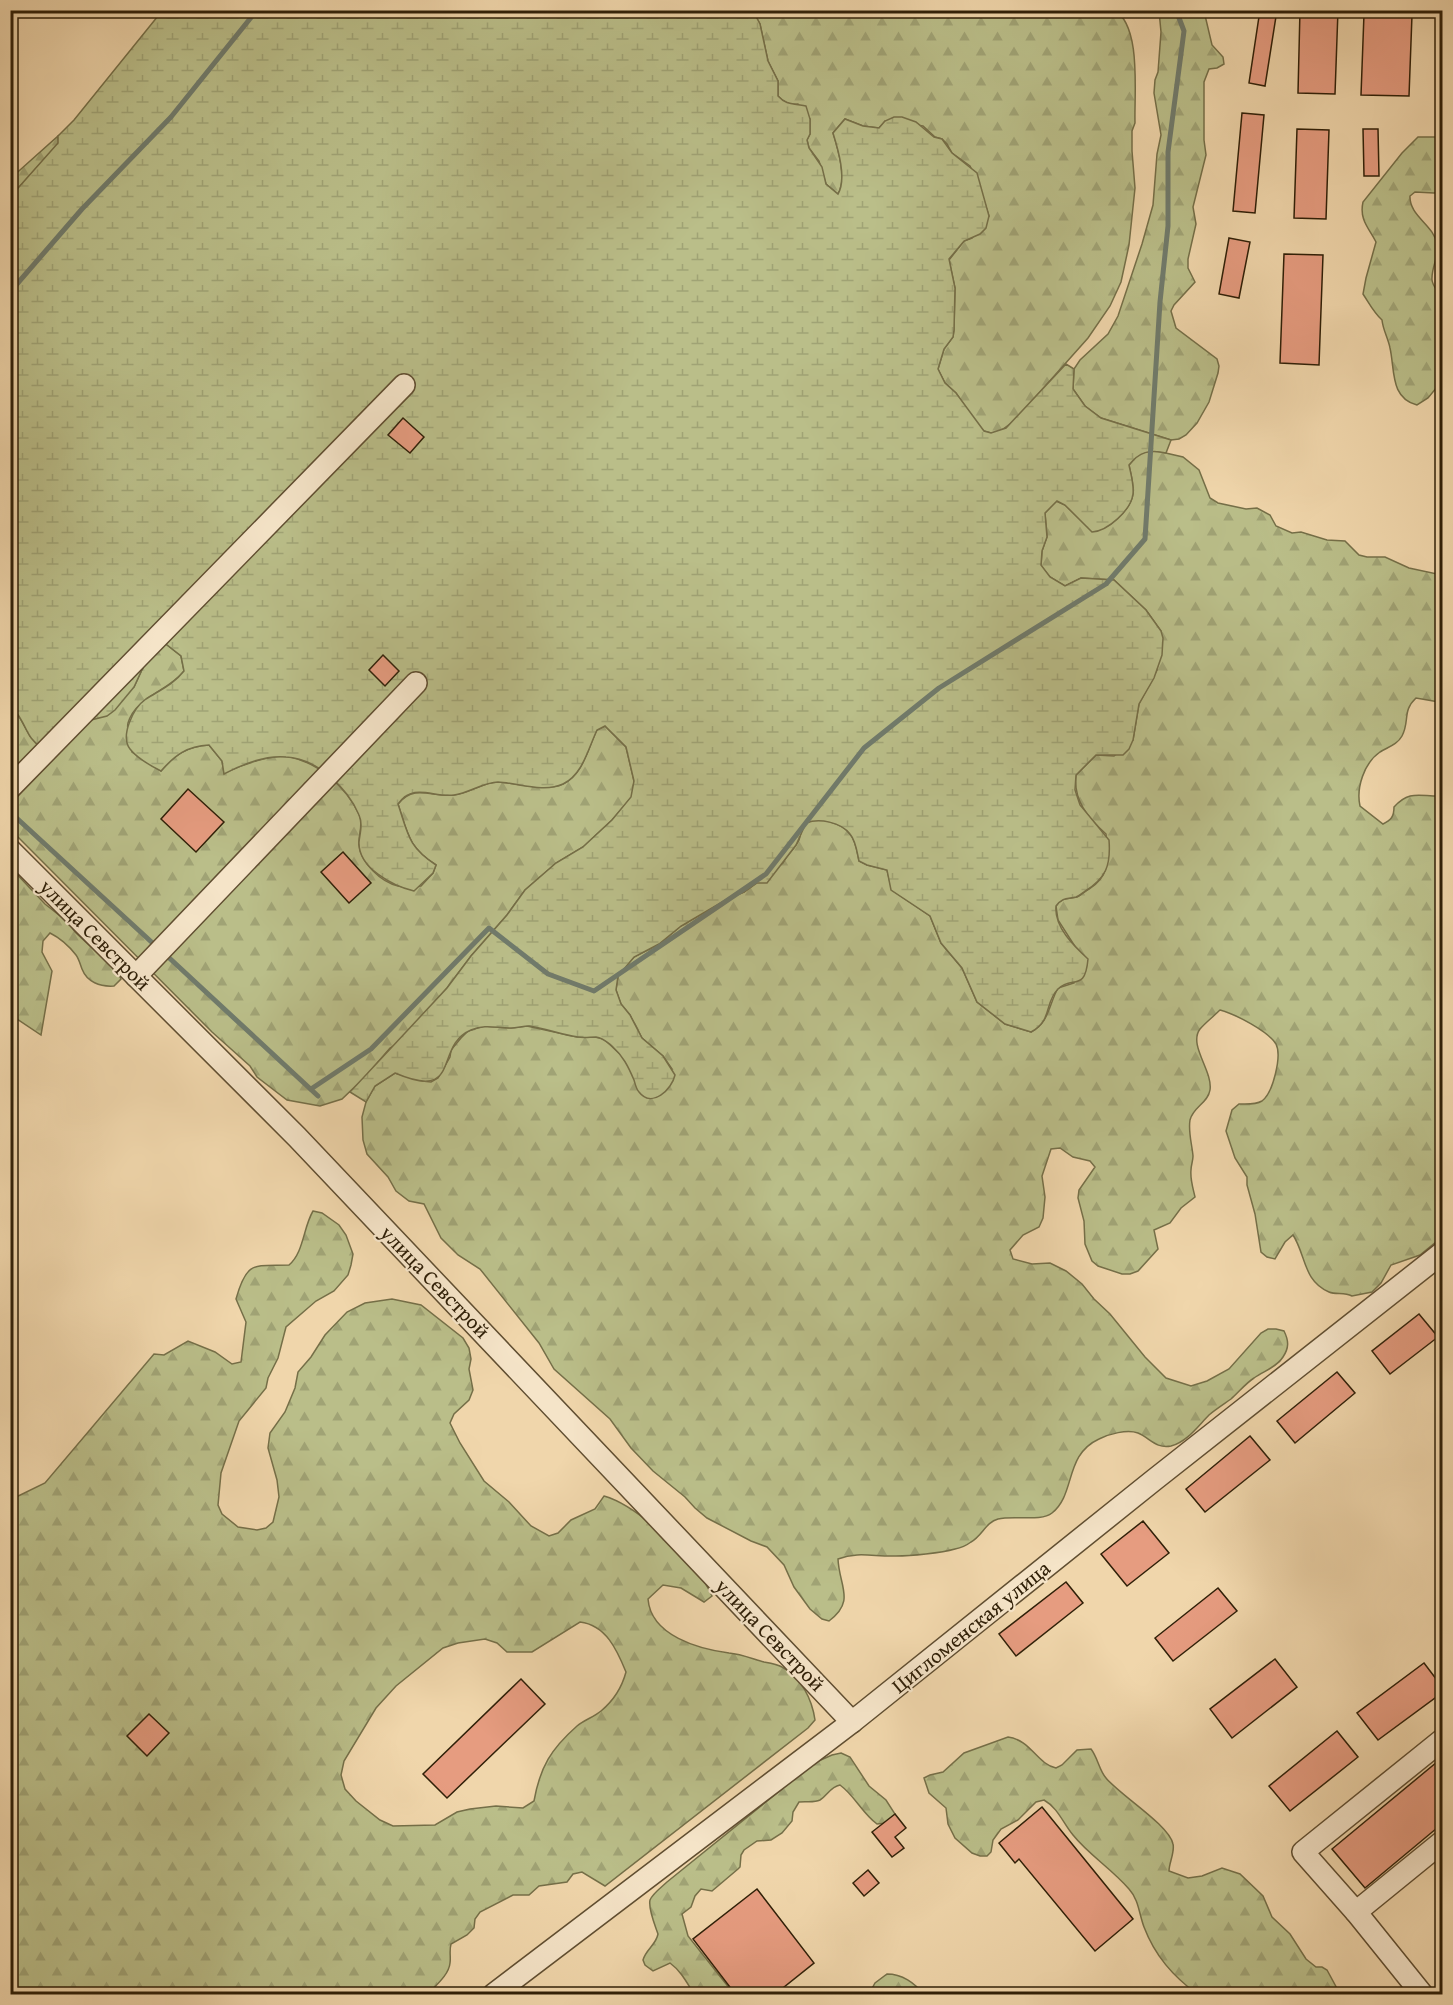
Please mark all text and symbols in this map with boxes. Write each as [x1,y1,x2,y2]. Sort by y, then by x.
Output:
street label: улица Севстрой [32,871,158,998]
street label: улица Севстрой [373,1217,498,1345]
street label: Цигломенская улица [885,1553,1057,1700]
street label: улица Севстрой [708,1570,833,1698]

